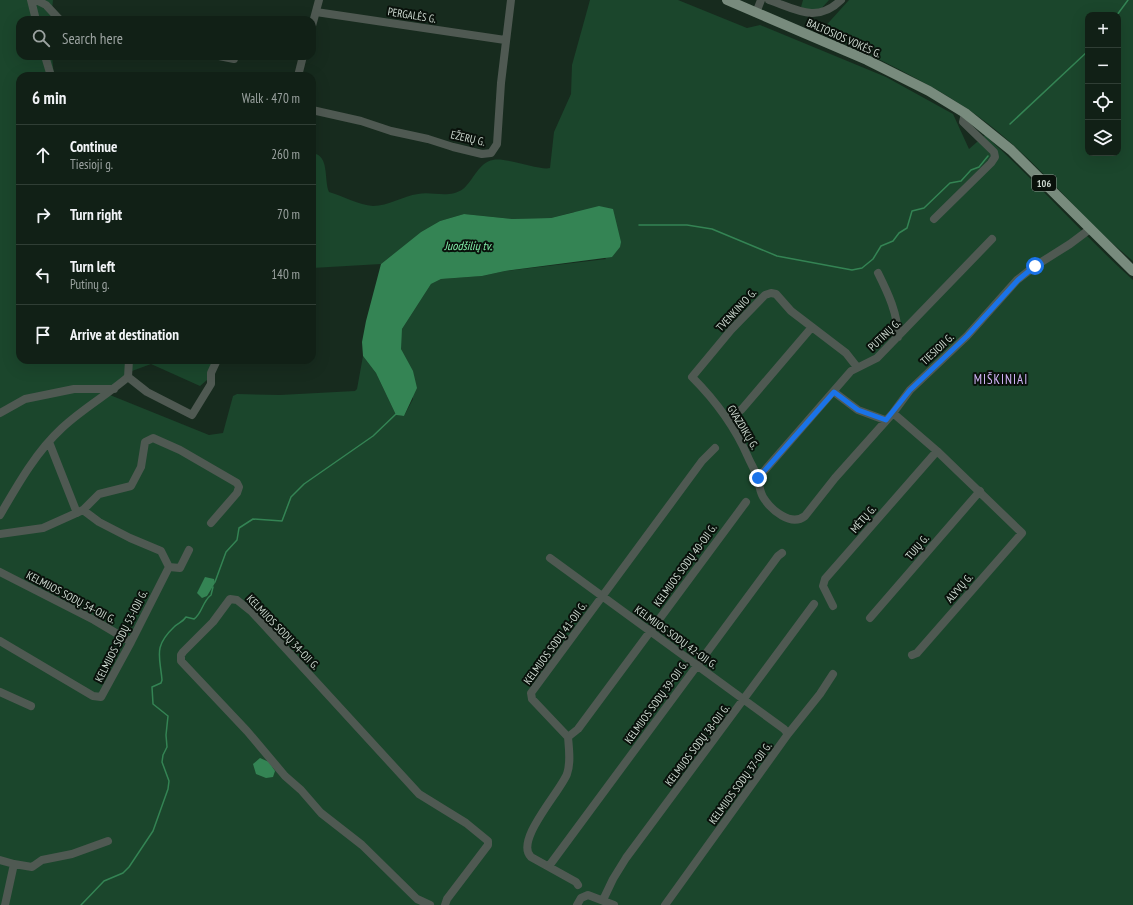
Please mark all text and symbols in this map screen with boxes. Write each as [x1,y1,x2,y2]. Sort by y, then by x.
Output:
street label: PERGALĖS G. [387,4,437,26]
map controls [1085,12,1121,156]
button: + [1085,12,1121,48]
street label: BALTOSIOS VOKĖS G. [805,15,883,61]
search box [16,16,316,60]
icon: search [30,27,52,49]
text: Search here [62,29,123,48]
button: − [1085,48,1121,84]
button: locate [1085,84,1121,120]
text: 6 min [32,87,66,109]
text: Walk · 470 m [242,90,300,107]
button: layers [1085,120,1121,156]
street label: EŽERŲ G. [449,127,487,149]
text: Continue [70,137,117,156]
icon: ahead [32,144,54,166]
text: 260 m [271,146,300,163]
text: Tiesioji g. [70,156,113,173]
road number: 106 [1032,175,1056,191]
icon: right [32,204,54,226]
text: Turn right [70,205,122,224]
text: 70 m [277,206,300,223]
water label: Juodšilių tv. [443,238,493,253]
text: Turn left [70,257,115,276]
route start [1026,257,1044,275]
icon: left [32,264,54,286]
text: 140 m [271,266,300,283]
text: Putinų g. [70,276,110,293]
street label: TVENKINIO G. [713,286,759,334]
street label: PUTINŲ G. [865,316,903,354]
icon: arrive [32,324,54,346]
text: Arrive at destination [70,325,179,344]
street label: TIESIOJI G. [917,330,957,368]
district label: MIŠKINIAI [974,371,1028,388]
street label: GVAZDIKŲ G. [724,402,762,452]
route end [749,469,767,487]
street label: MĖTŲ G. [847,502,879,536]
street label: KELMIJOS SODŲ 40-OJI G. [650,521,720,609]
street label: TUJŲ G. [902,532,932,562]
street label: KELMIJOS SODŲ 54-OJI G. [24,568,118,626]
street label: ALYVŲ G. [942,570,976,606]
street label: KELMIJOS SODŲ 53-IOJI G. [92,588,150,684]
street label: KELMIJOS SODŲ 34-OJI G. [244,592,322,672]
street label: KELMIJOS SODŲ 41-OJI G. [520,599,590,687]
street label: KELMIJOS SODŲ 42-OJI G. [632,602,720,672]
street label: KELMIJOS SODŲ 39-OJI G. [621,658,691,746]
street label: KELMIJOS SODŲ 38-OJI G. [662,701,732,789]
street label: KELMIJOS SODŲ 37-OJI G. [706,739,774,827]

